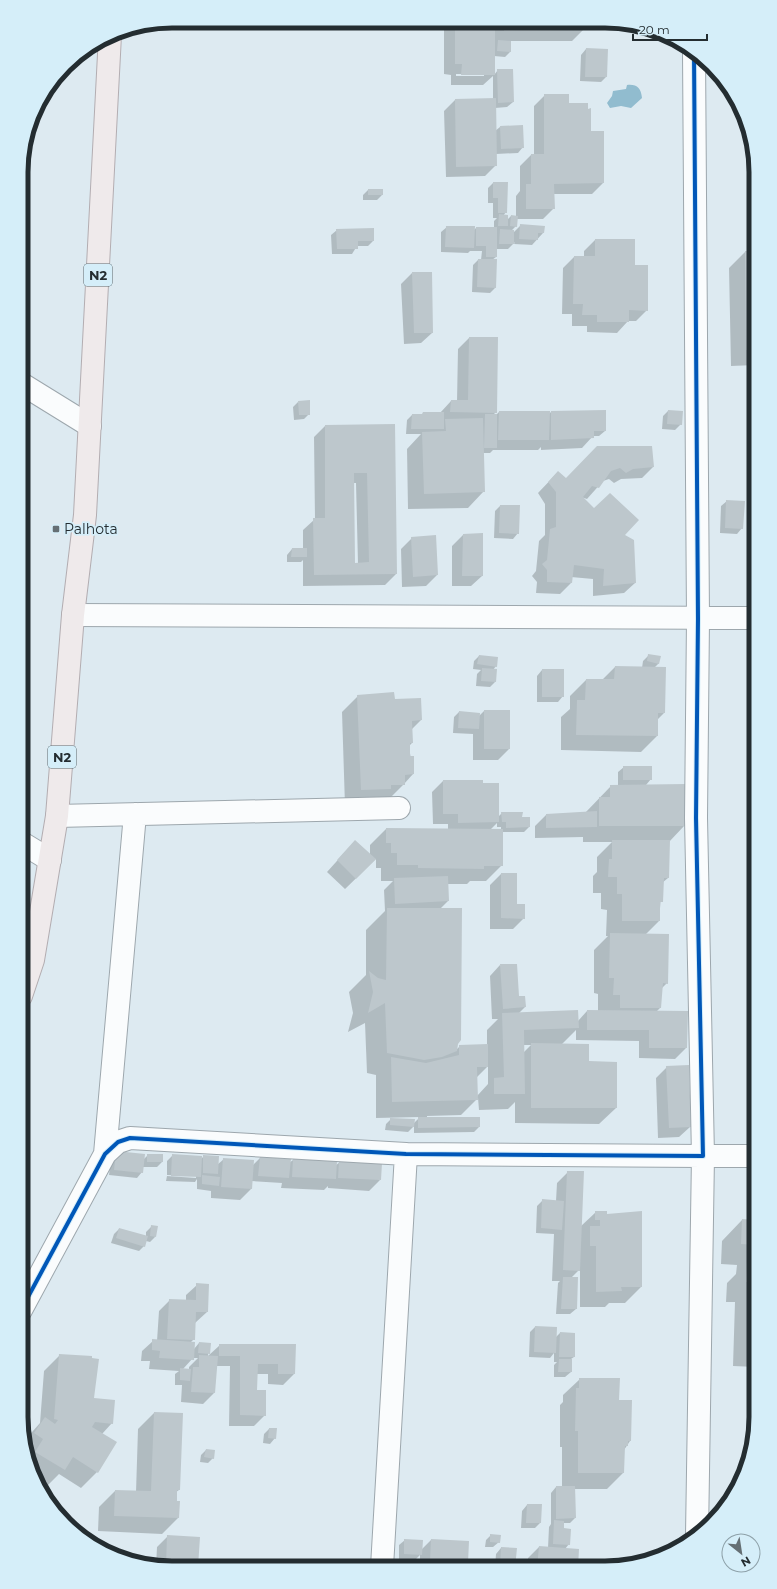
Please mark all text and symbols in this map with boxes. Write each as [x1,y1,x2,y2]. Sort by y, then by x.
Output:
scale bar [633,16,707,42]
text: 20 m [639,22,670,37]
road number: N2 [84,264,112,286]
place label: Palhota [64,520,118,538]
marker: Palhota [51,524,61,534]
road number: N2 [48,746,76,768]
north arrow [721,1533,761,1573]
text: N [739,1553,753,1570]

